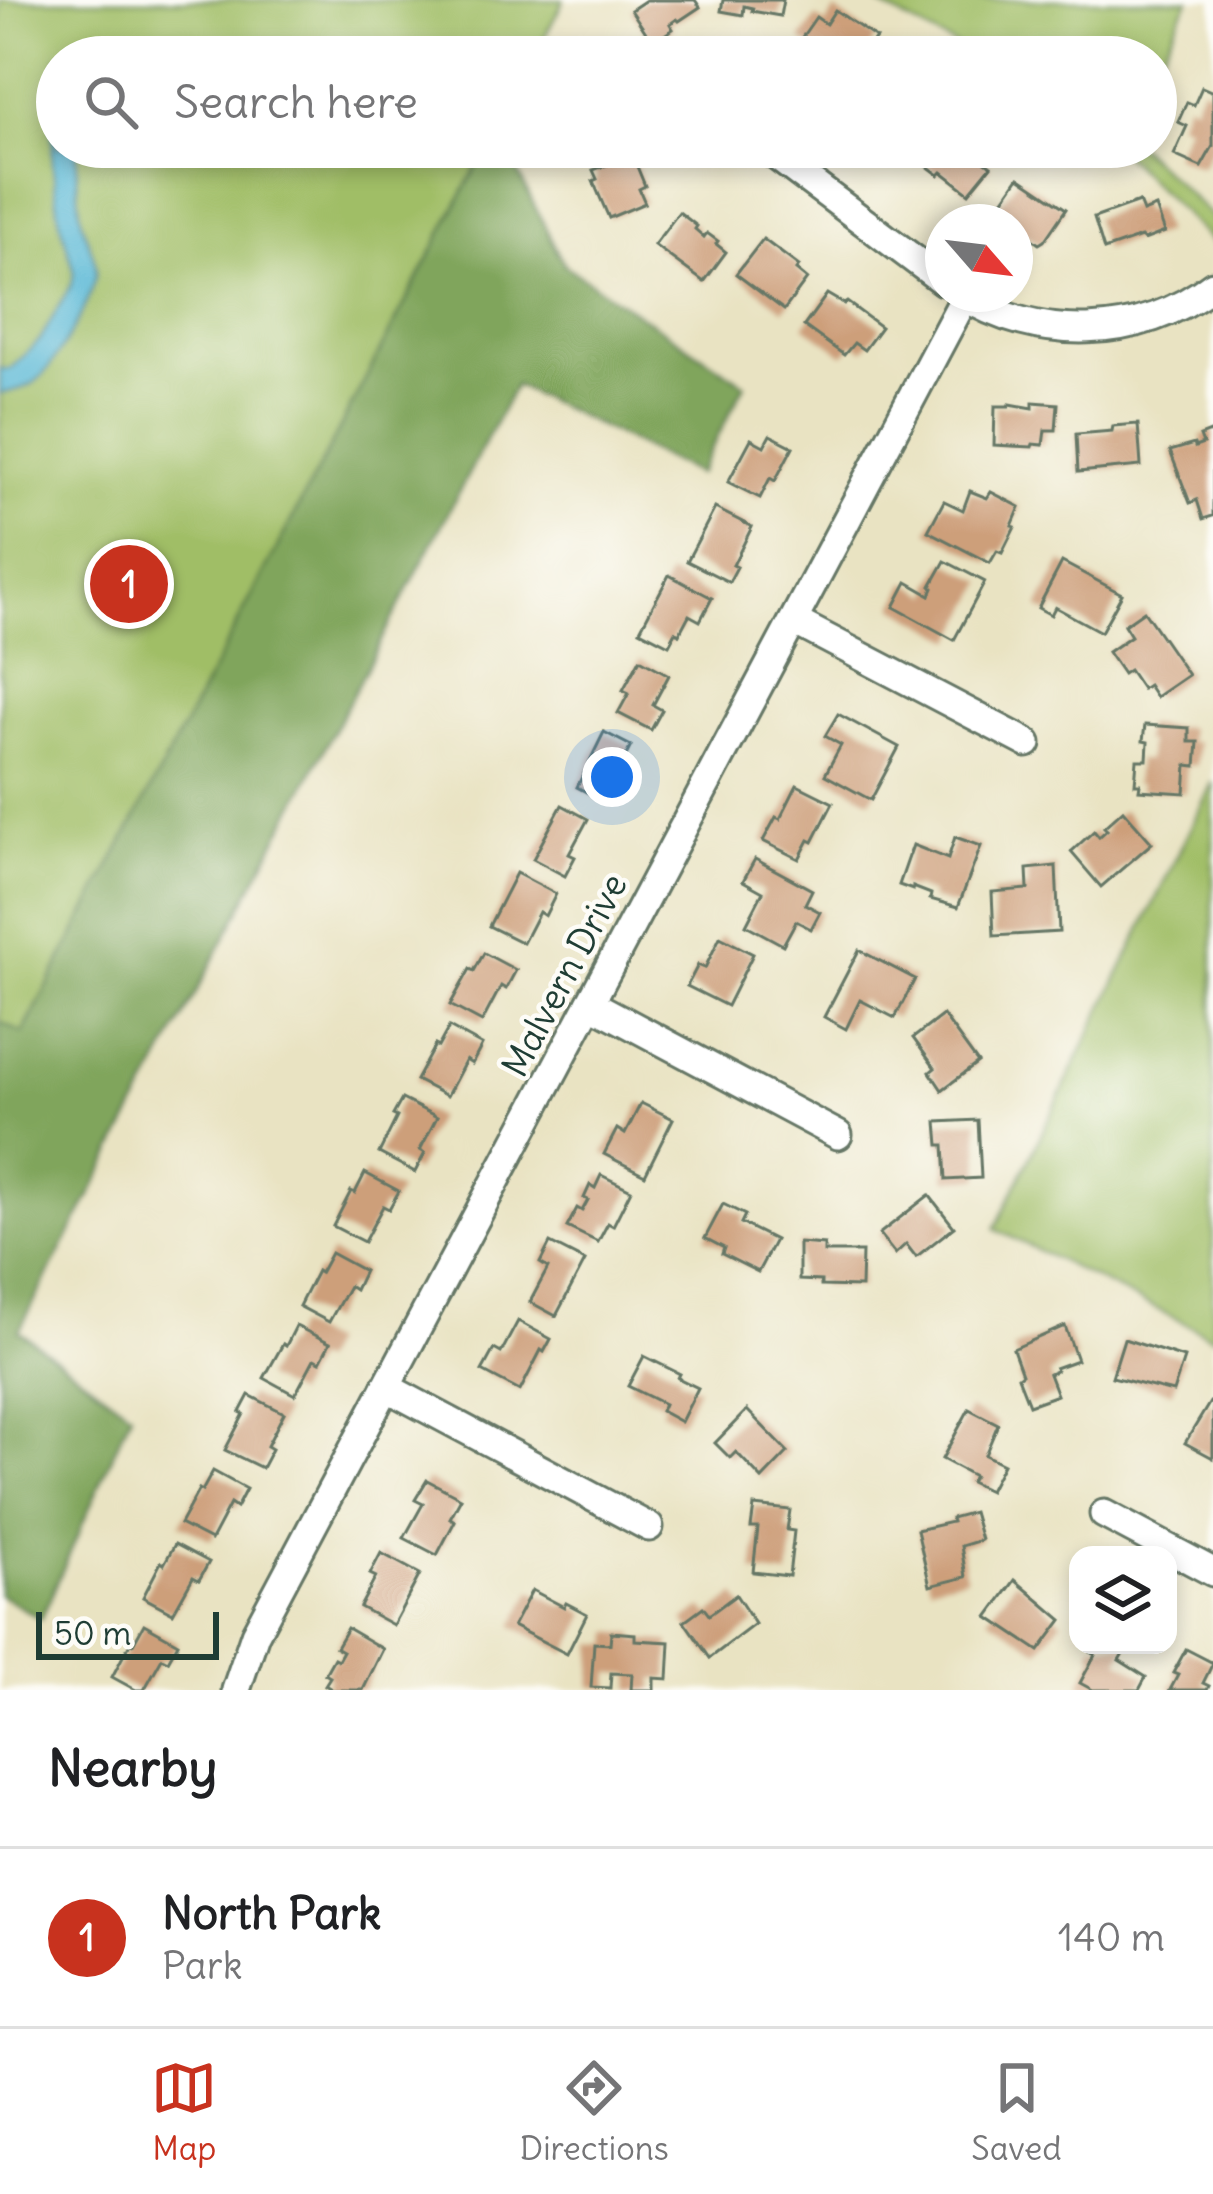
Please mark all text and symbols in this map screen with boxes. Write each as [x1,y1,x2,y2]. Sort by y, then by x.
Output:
search box [36,36,1177,168]
icon: search [78,69,144,135]
text: Search here [174,74,418,130]
north arrow [925,204,1033,312]
pin: 1 [90,539,168,629]
your location [582,747,642,807]
street label: Malvern Drive [492,866,637,1085]
map controls [1069,1546,1177,1654]
button: layers [1069,1546,1177,1654]
scale bar [36,1606,219,1659]
text: 50 m [54,1612,131,1654]
text: Nearby [48,1736,217,1800]
text: North Park [162,1885,381,1941]
text: 1 [79,1913,95,1962]
text: 140 m [1058,1913,1165,1962]
text: Park [162,1941,243,1990]
tab: Map [151,2055,217,2169]
tab: Directions [520,2055,669,2169]
tab: Saved [971,2055,1062,2169]

